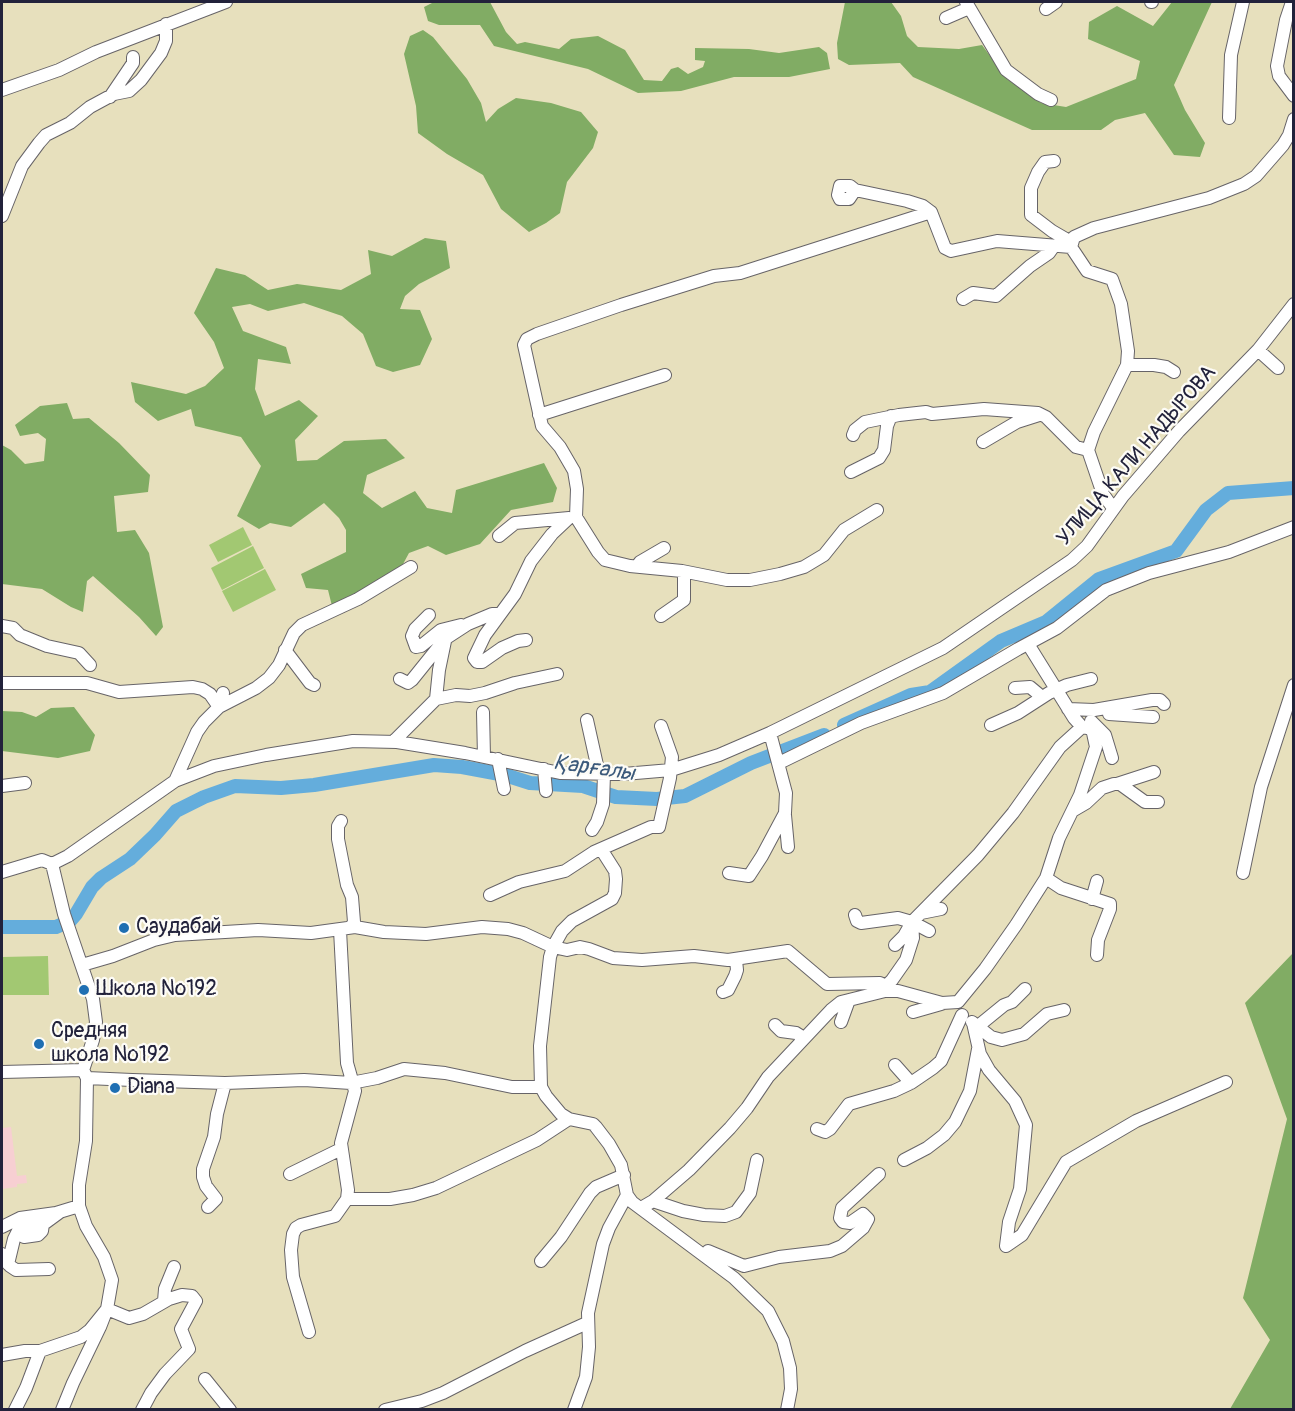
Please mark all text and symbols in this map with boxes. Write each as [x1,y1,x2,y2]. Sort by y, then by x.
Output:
street label: УЛИЦА КАЛИ НАДЫРОВА [1052,361,1222,551]
water label: Қарғалы [552,750,636,788]
place label: Саудабай [136,915,221,941]
marker: Саудабай [117,921,131,935]
place label: Школа №192 [96,977,217,1003]
marker: Школа №192 [77,983,91,997]
place label: Средняя школа №192 [51,1019,170,1069]
marker: Средняя школа №192 [32,1037,46,1051]
place label: Diana [127,1075,175,1101]
marker: Diana [108,1081,122,1095]

